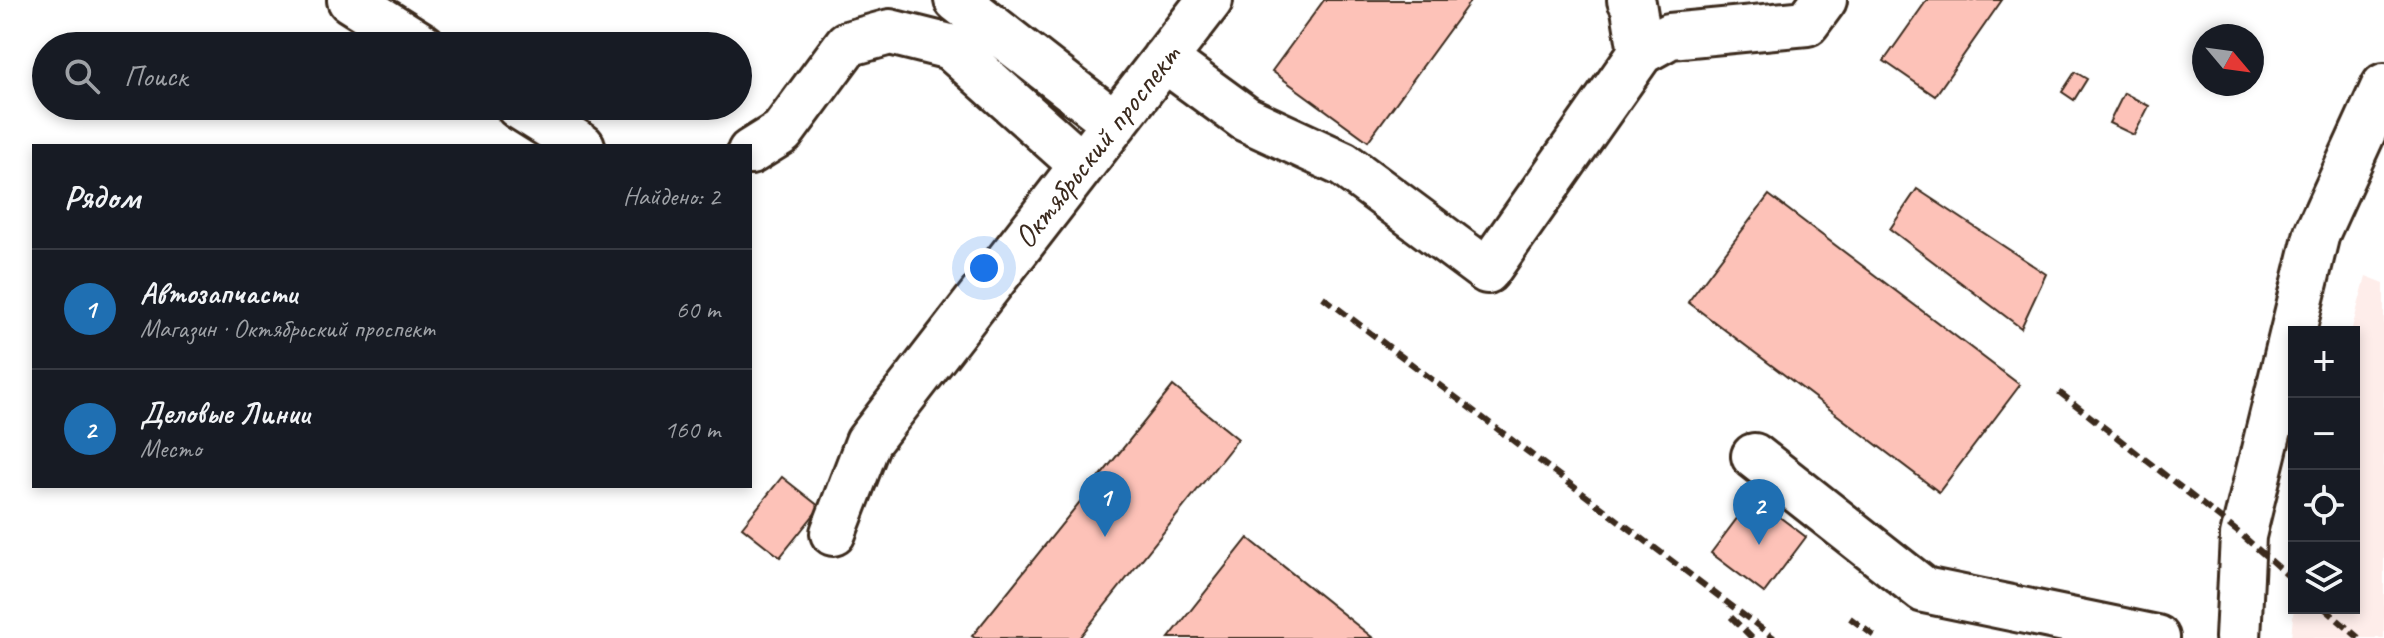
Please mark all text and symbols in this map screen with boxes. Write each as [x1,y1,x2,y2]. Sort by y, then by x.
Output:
north arrow [2192,24,2264,96]
search box [32,32,752,120]
street label: Октябрьский проспект [1004,35,1190,256]
icon: search [60,54,104,98]
text: Поиск [124,57,187,95]
text: Рядом [64,175,140,218]
text: Найдено: 2 [623,180,720,213]
your location [964,248,1004,288]
text: Автозапчасти [140,274,297,312]
text: 1 [84,293,96,326]
text: 60 m [676,293,720,326]
text: Магазин · Октябрьский проспект [140,312,435,345]
map controls [2288,326,2360,614]
button: + [2288,326,2360,398]
text: Деловые Линии [140,394,310,432]
button: − [2288,398,2360,470]
text: 2 [84,413,96,446]
text: 160 m [664,413,720,446]
text: Место [140,432,202,465]
button: locate [2288,470,2360,542]
pin: 1 [1079,471,1131,537]
pin: 2 [1733,479,1785,545]
button: layers [2288,542,2360,614]

